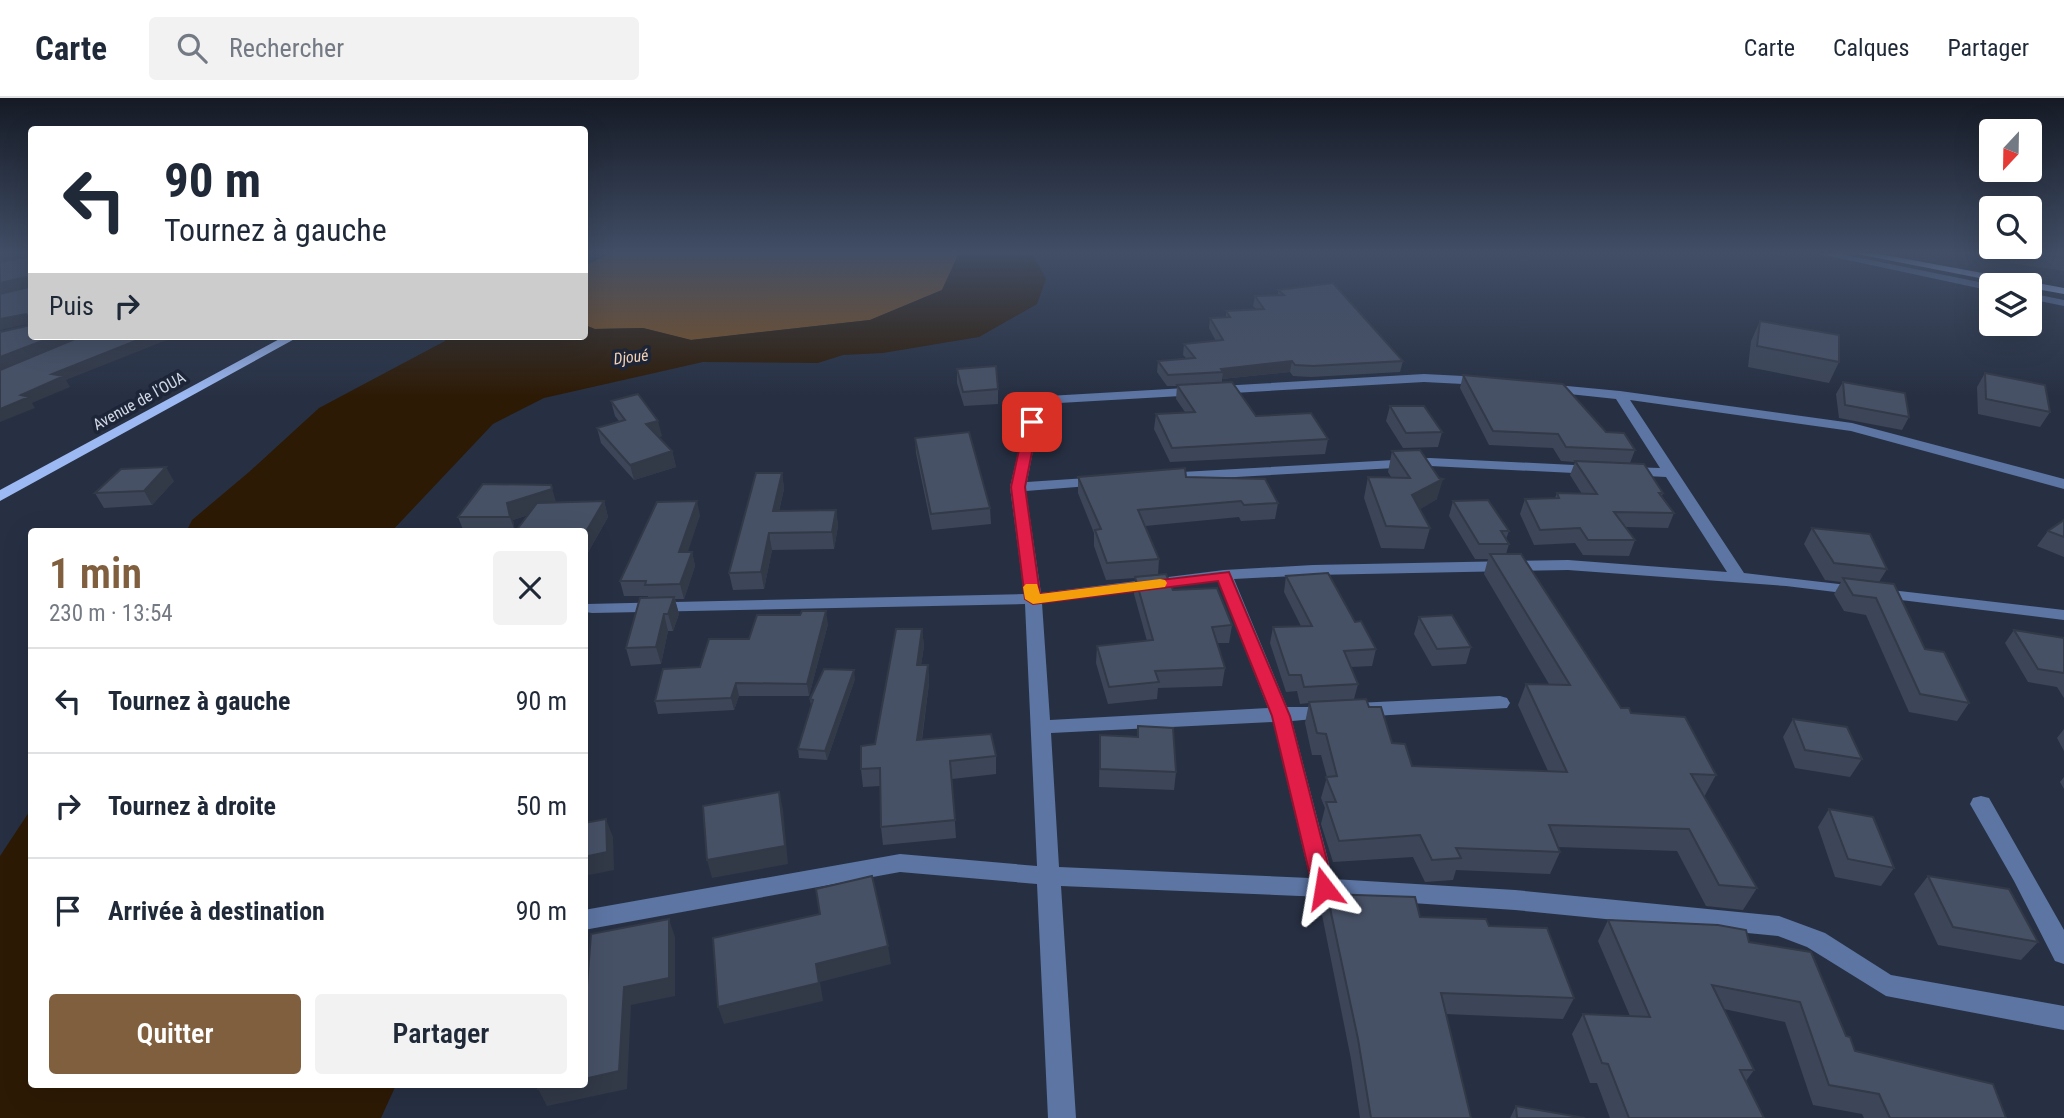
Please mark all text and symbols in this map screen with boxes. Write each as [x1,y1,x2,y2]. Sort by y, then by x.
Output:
search box [149,17,639,80]
text: Carte [35,29,107,68]
icon: search [173,29,211,67]
text: Rechercher [229,33,344,63]
text: Carte [1744,34,1795,62]
text: Calques [1833,34,1909,62]
text: Partager [1947,34,2029,62]
north arrow [1979,119,2042,182]
map controls [1979,119,2042,336]
text: 90 m [164,152,261,209]
icon: left [49,154,140,245]
button: search [1979,196,2042,259]
text: Tournez à gauche [164,211,387,249]
button: layers [1979,273,2042,336]
icon: right [108,287,146,325]
text: Puis [49,291,94,321]
water label: Djoué [613,345,650,369]
street label: Avenue de l'OUA [89,368,189,434]
pin [1002,392,1062,452]
icon: arrive [1013,403,1051,441]
text: 1 min [49,549,142,598]
button: close [493,551,567,625]
text: 230 m · 13:54 [49,600,173,627]
icon: left [49,682,87,720]
text: Tournez à gauche [108,686,290,716]
text: 90 m [516,686,567,716]
icon: right [49,787,87,825]
text: Tournez à droite [108,791,276,821]
text: 50 m [516,791,567,821]
position arrow [1287,851,1361,925]
icon: arrive [49,892,87,930]
text: Arrivée à destination [108,896,325,926]
text: 90 m [516,896,567,926]
button: Quitter [49,994,301,1074]
button: Partager [315,994,567,1074]

